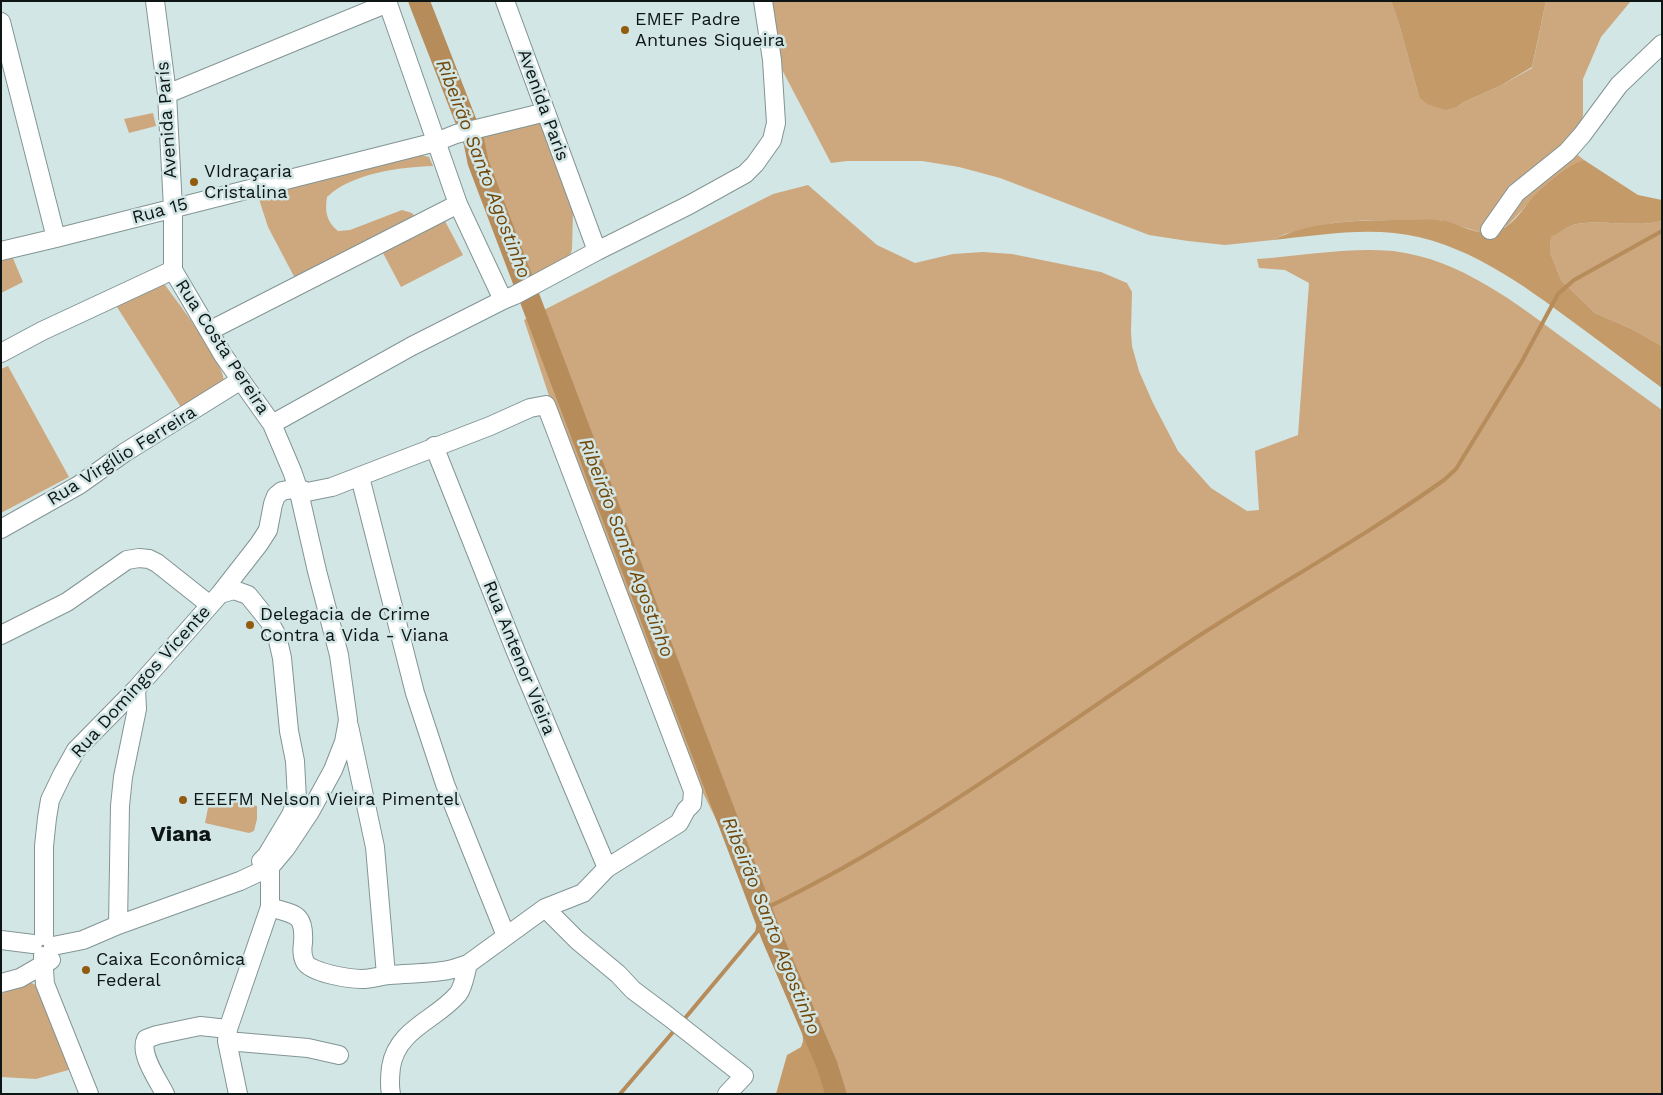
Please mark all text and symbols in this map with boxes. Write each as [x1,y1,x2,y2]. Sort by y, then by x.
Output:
place label: EMEF Padre Antunes Siqueira [635,9,785,52]
marker: EMEF Padre Antunes Siqueira [619,24,631,36]
street label: Avenida Paris [513,46,573,164]
water label: Ribeirão Santo Agostinho [431,56,535,282]
street label: Avenida París [152,61,182,179]
place label: VIdraçaria Cristalina [204,161,292,203]
marker: VIdraçaria Cristalina [188,176,200,188]
street label: Rua 15 [130,193,190,229]
street label: Rua Costa Pereira [170,276,274,418]
street label: Rua Virgílio Ferreira [44,401,200,511]
water label: Ribeirão Santo Agostinho [574,435,678,661]
street label: Rua Antenor Vieira [478,578,560,738]
street label: Rua Domingos Vicente [67,601,215,763]
place label: Delegacia de Crime Contra a Vida - Viana [260,604,449,646]
marker: Delegacia de Crime Contra a Vida - Viana [244,619,256,631]
place label: EEEFM Nelson Vieira Pimentel [193,789,459,811]
marker: EEEFM Nelson Vieira Pimentel [177,794,189,806]
water label: Ribeirão Santo Agostinho [717,814,825,1038]
district label: Viana [151,822,211,848]
place label: Caixa Econômica Federal [96,949,245,992]
marker: Caixa Econômica Federal [80,964,92,976]

